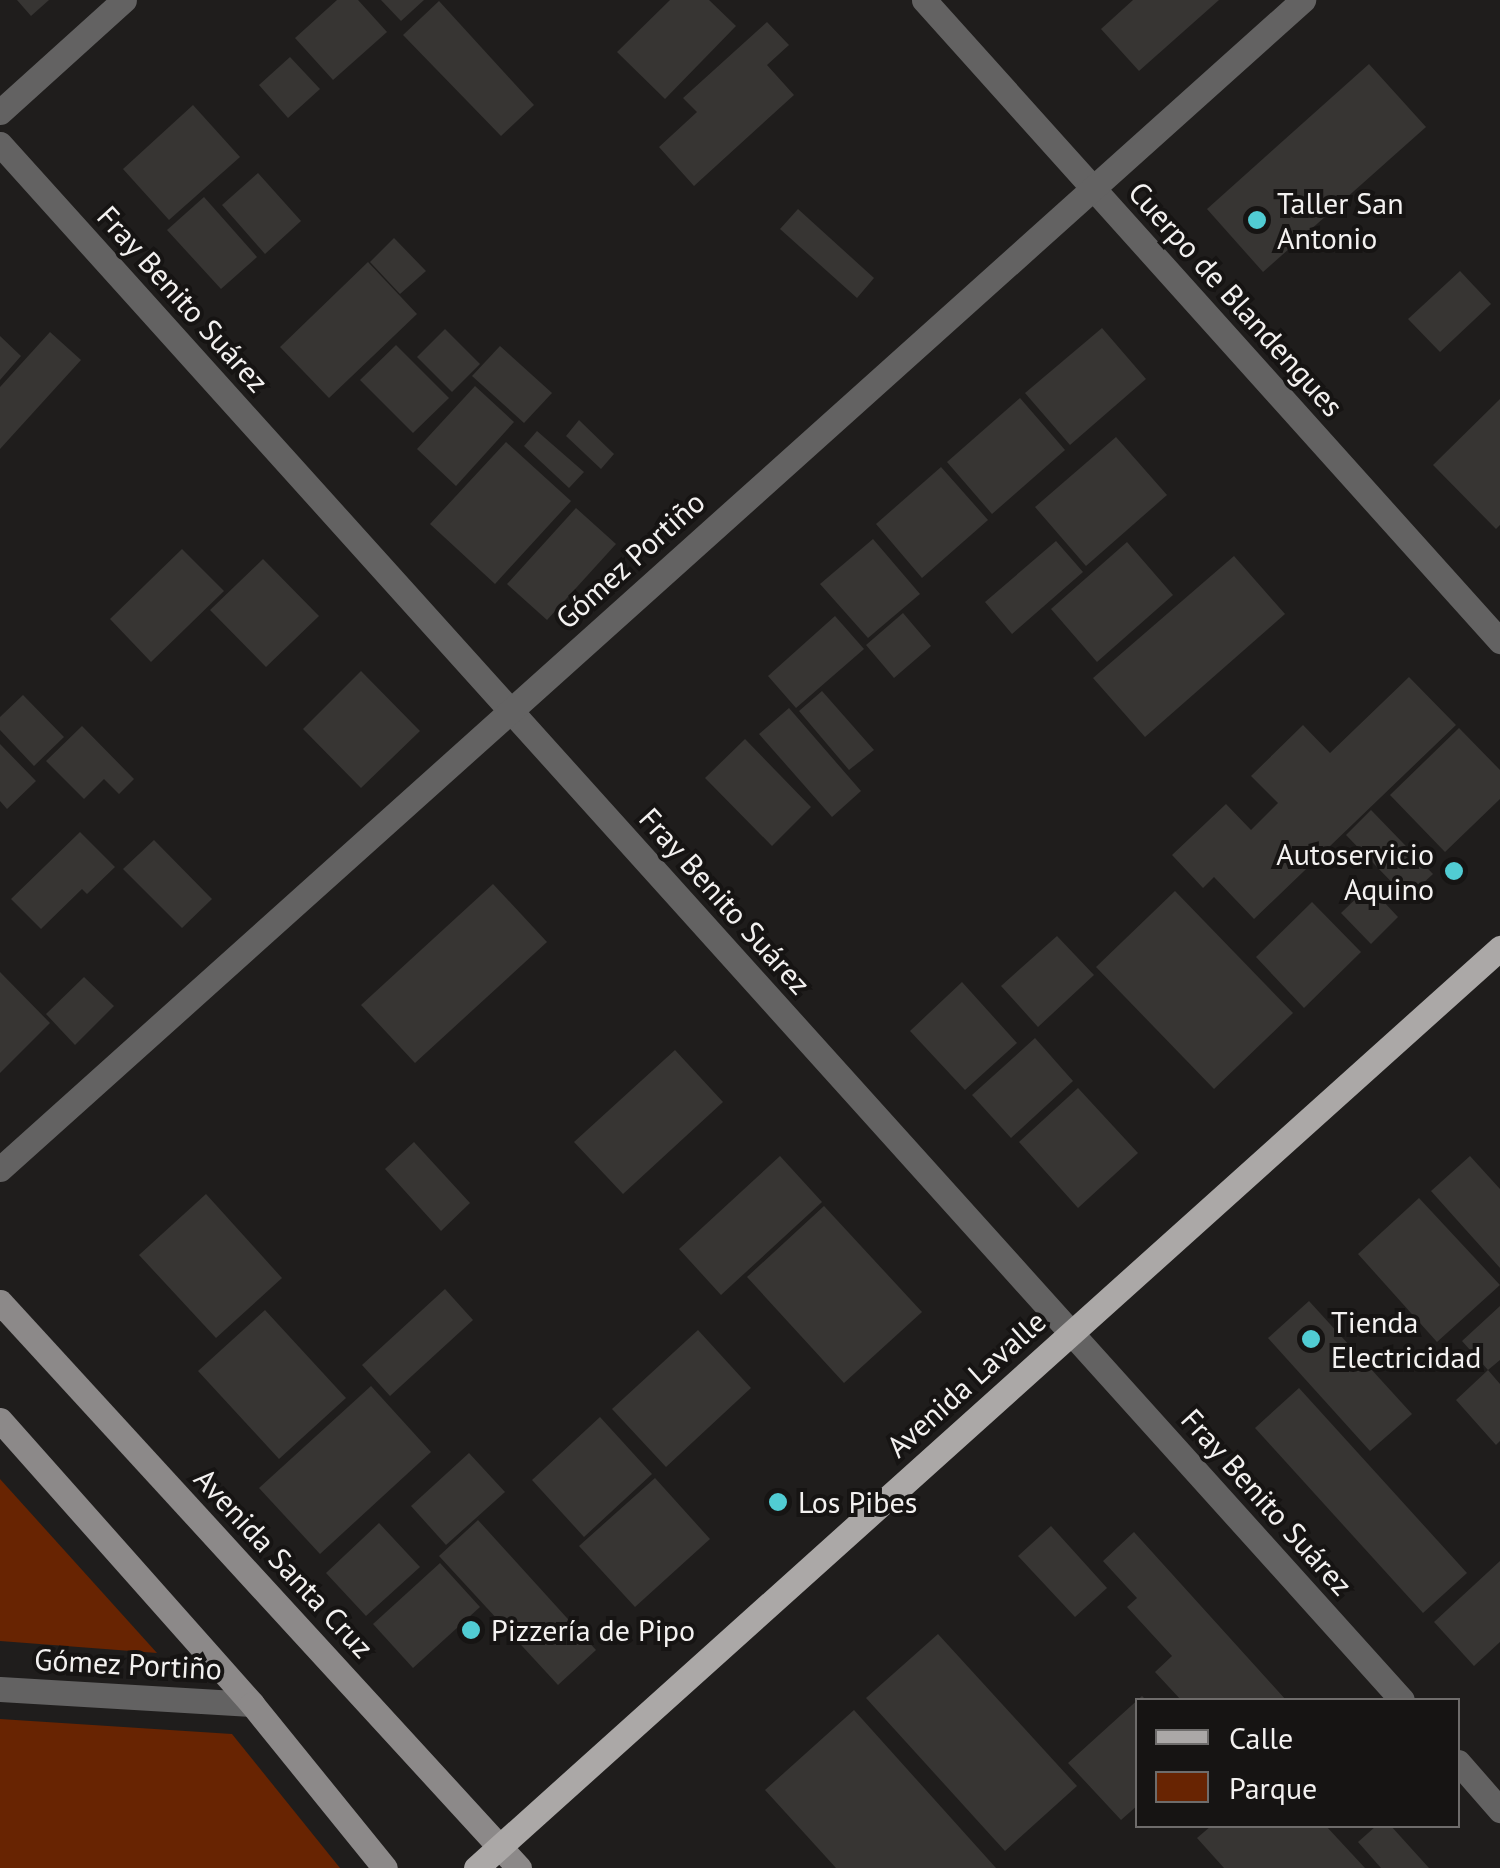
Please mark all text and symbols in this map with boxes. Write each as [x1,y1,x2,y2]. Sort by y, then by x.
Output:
street label: Cuerpo de Blandengues [1121,174,1351,424]
place label: Taller San Antonio [1277,185,1404,256]
street label: Fray Benito Suárez [90,198,276,400]
marker: Taller San Antonio [1246,209,1268,231]
street label: Gómez Portiño [548,483,712,637]
street label: Fray Benito Suárez [632,800,818,1002]
place label: Autoservicio Aquino [1276,836,1434,906]
marker: Autoservicio Aquino [1443,860,1465,882]
street label: Avenida Lavalle [879,1303,1053,1465]
place label: Tienda Electricidad [1331,1304,1481,1374]
marker: Tienda Electricidad [1300,1328,1322,1350]
street label: Fray Benito Suárez [1174,1401,1360,1603]
street label: Avenida Santa Cruz [187,1461,381,1665]
place label: Los Pibes [798,1484,917,1520]
marker: Los Pibes [767,1491,789,1513]
place label: Pizzería de Pipo [491,1612,695,1648]
marker: Pizzería de Pipo [460,1619,482,1641]
street label: Gómez Portiño [33,1641,223,1687]
legend [1135,1698,1460,1828]
text: Calle [1229,1718,1293,1757]
text: Parque [1229,1768,1317,1807]

